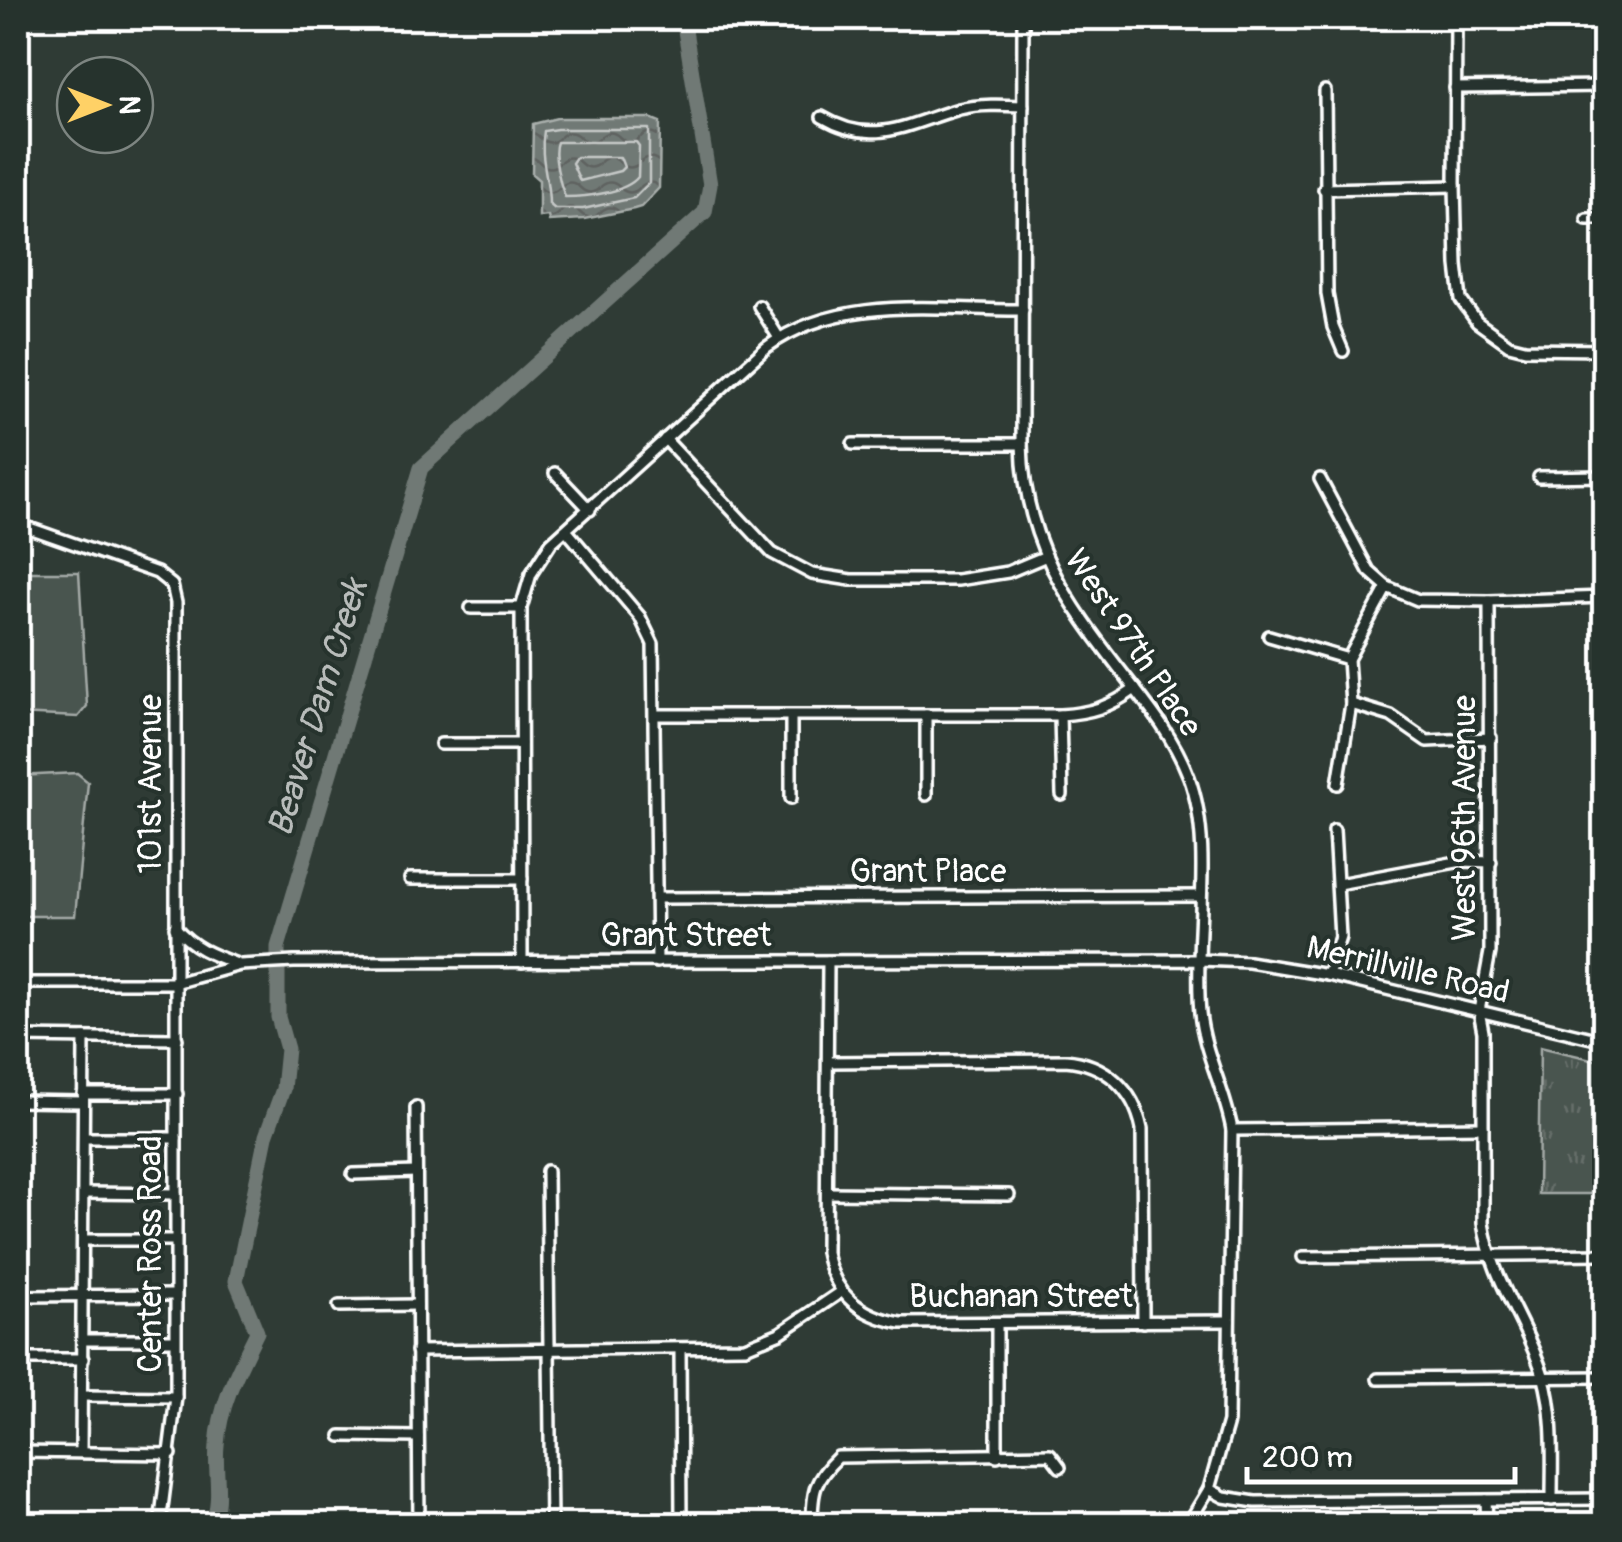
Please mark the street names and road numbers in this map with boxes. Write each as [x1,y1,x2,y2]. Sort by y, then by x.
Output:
street label: West 97th Place [1056,542,1211,745]
street label: 101st Avenue [131,694,171,874]
street label: West 96th Avenue [1445,695,1485,941]
street label: Grant Place [850,852,1006,892]
street label: Grant Street [601,916,772,956]
street label: Merrillville Road [1303,927,1513,1013]
street label: Center Ross Road [131,1135,171,1373]
street label: Buchanan Street [909,1277,1133,1317]

